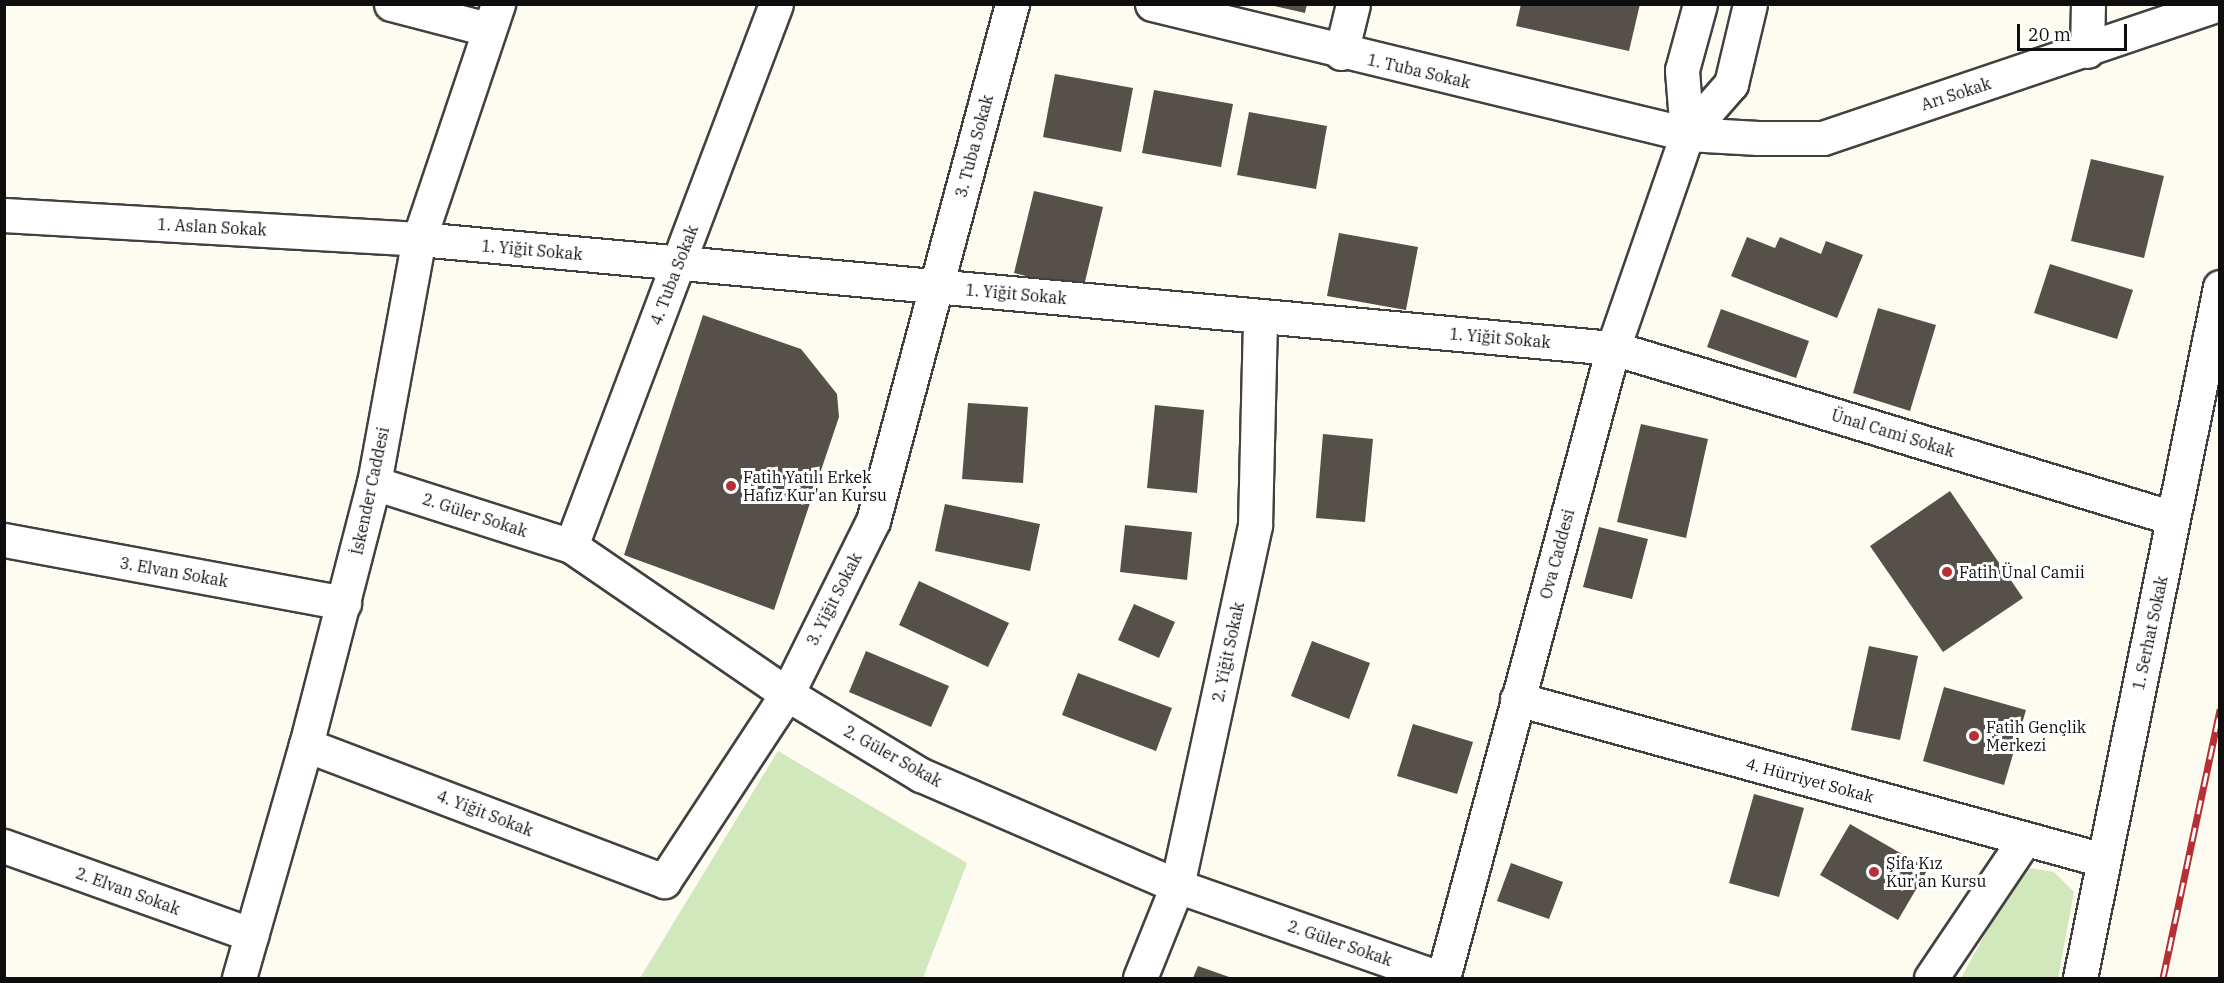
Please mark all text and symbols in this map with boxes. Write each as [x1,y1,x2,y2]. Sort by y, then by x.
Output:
scale bar [2020,12,2130,50]
text: 20 m [2028,23,2071,46]
street label: 1. Tuba Sokak [1365,50,1473,92]
street label: Arı Sokak [1918,74,1994,114]
street label: 3. Tuba Sokak [951,92,997,200]
street label: 1. Aslan Sokak [157,215,267,239]
street label: 4. Tuba Sokak [646,222,702,328]
street label: 1. Yiğit Sokak [481,236,583,264]
street label: 1. Yiğit Sokak [965,280,1067,308]
street label: 1. Yiğit Sokak [1449,324,1551,352]
street label: Ünal Cami Sokak [1829,405,1957,461]
street label: İskender Caddesi [347,425,393,557]
place label: Fatih Yatılı Erkek Hafız Kur'an Kursu [743,467,887,505]
marker: Fatih Yatılı Erkek Hafız Kur'an Kursu [724,479,738,493]
street label: 2. Güler Sokak [420,489,530,541]
street label: Ova Caddesi [1536,507,1578,601]
street label: 3. Yiğit Sokak [802,549,866,649]
street label: 3. Elvan Sokak [118,553,230,591]
place label: Fatih Ünal Camii [1959,562,2085,582]
marker: Fatih Ünal Camii [1940,565,1954,579]
street label: 1. Serhat Sokak [2129,574,2171,692]
street label: 2. Yiğit Sokak [1208,600,1248,704]
place label: Fatih Gençlik Merkezi [1986,717,2086,755]
street label: 2. Güler Sokak [841,721,945,791]
marker: Fatih Gençlik Merkezi [1967,729,1981,743]
street label: 4. Hürriyet Sokak [1744,754,1876,806]
street label: 4. Yiğit Sokak [434,786,536,840]
place label: Şifa Kız Kur'an Kursu [1886,853,1986,891]
street label: 2. Elvan Sokak [73,863,183,919]
marker: Şifa Kız Kur'an Kursu [1867,865,1881,879]
street label: 2. Güler Sokak [1285,916,1395,970]

